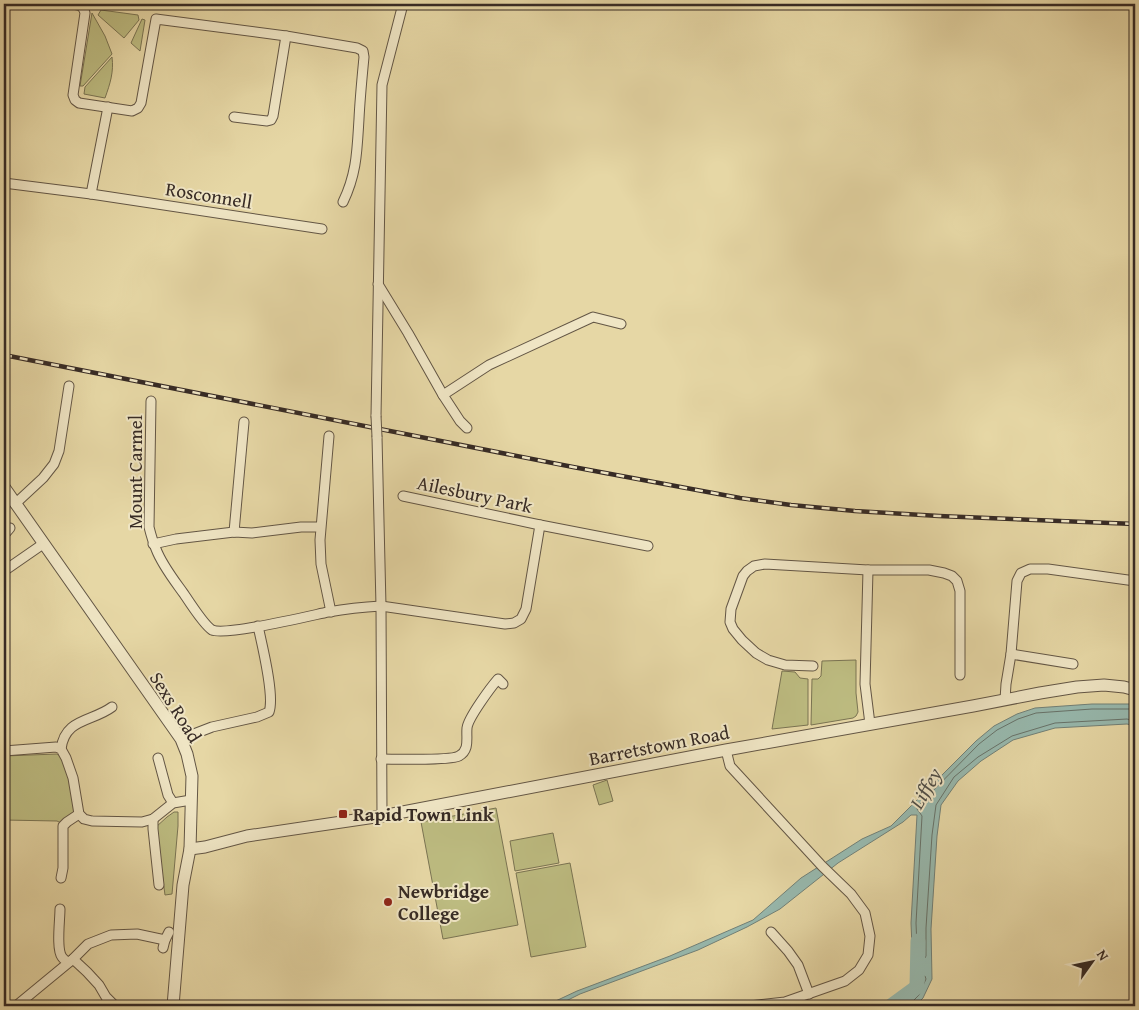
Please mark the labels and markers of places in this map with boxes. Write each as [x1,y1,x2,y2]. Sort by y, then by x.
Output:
place label: Rapid Town Link [353,800,494,828]
marker: Rapid Town Link [337,808,349,820]
place label: Newbridge College [398,877,489,927]
marker: Newbridge College [382,896,394,908]

